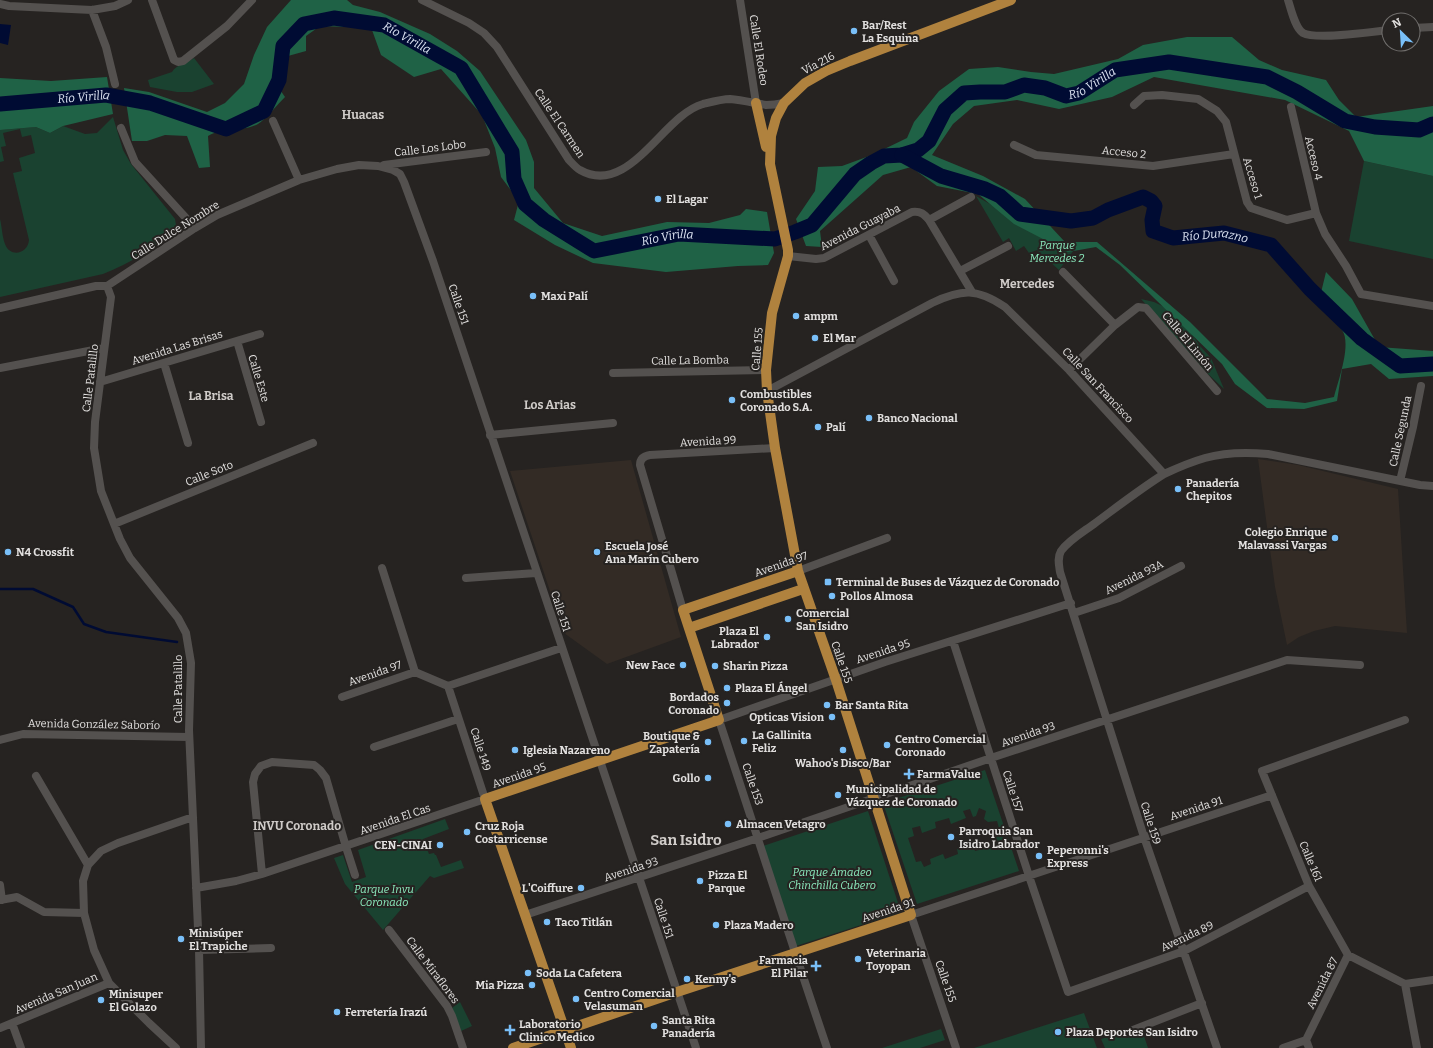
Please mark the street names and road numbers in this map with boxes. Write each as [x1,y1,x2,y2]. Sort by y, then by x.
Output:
street label: Calle El Rodeo [746,14,771,87]
street label: Vía 216 [800,49,837,78]
street label: Calle El Carmen [532,86,588,160]
street label: Acceso 4 [1302,135,1325,182]
street label: Calle Los Lobo [393,138,467,159]
street label: Acceso 2 [1101,144,1147,161]
street label: Acceso 1 [1240,156,1265,201]
street label: Calle Dulce Nombre [129,198,222,263]
street label: Avenida Guayaba [818,202,902,253]
street label: Calle 151 [446,282,472,327]
street label: Calle El Limón [1159,309,1216,373]
street label: Avenida Las Brisas [130,327,224,368]
street label: Calle 155 [749,327,766,371]
street label: Calle Patalillo [80,343,101,413]
street label: Calle San Francisco [1059,345,1136,426]
street label: Calle Este [245,353,272,404]
street label: Calle La Bomba [651,353,729,368]
street label: Calle Segunda [1387,394,1414,468]
street label: Avenida 99 [679,434,737,449]
street label: Calle Soto [183,458,235,489]
street label: Avenida 97 [753,549,810,580]
street label: Avenida 93A [1103,558,1166,597]
street label: Calle 151 [548,589,573,634]
street label: Avenida 95 [855,637,912,666]
street label: Calle 155 [828,639,855,685]
street label: Calle Patalillo [172,655,185,723]
street label: Avenida 97 [347,658,404,689]
street label: Avenida González Saborío [28,717,160,732]
street label: Avenida 93 [999,719,1057,750]
street label: Calle 149 [467,726,494,772]
street label: Avenida 95 [491,760,548,791]
street label: Calle 153 [739,761,766,807]
street label: Calle 157 [1000,769,1026,814]
street label: Avenida 91 [1168,794,1225,823]
street label: Calle 159 [1138,800,1164,846]
street label: Avenida El Cas [358,801,432,838]
street label: Calle 161 [1296,839,1325,884]
street label: Avenida 93 [602,855,660,884]
street label: Calle 151 [651,896,676,941]
street label: Avenida 91 [860,896,917,925]
street label: Avenida 89 [1159,919,1216,954]
street label: Calle Miraflores [403,934,462,1006]
street label: Avenida 87 [1304,955,1341,1011]
street label: Calle 155 [932,958,959,1004]
street label: Avenida San Juan [13,970,100,1017]

